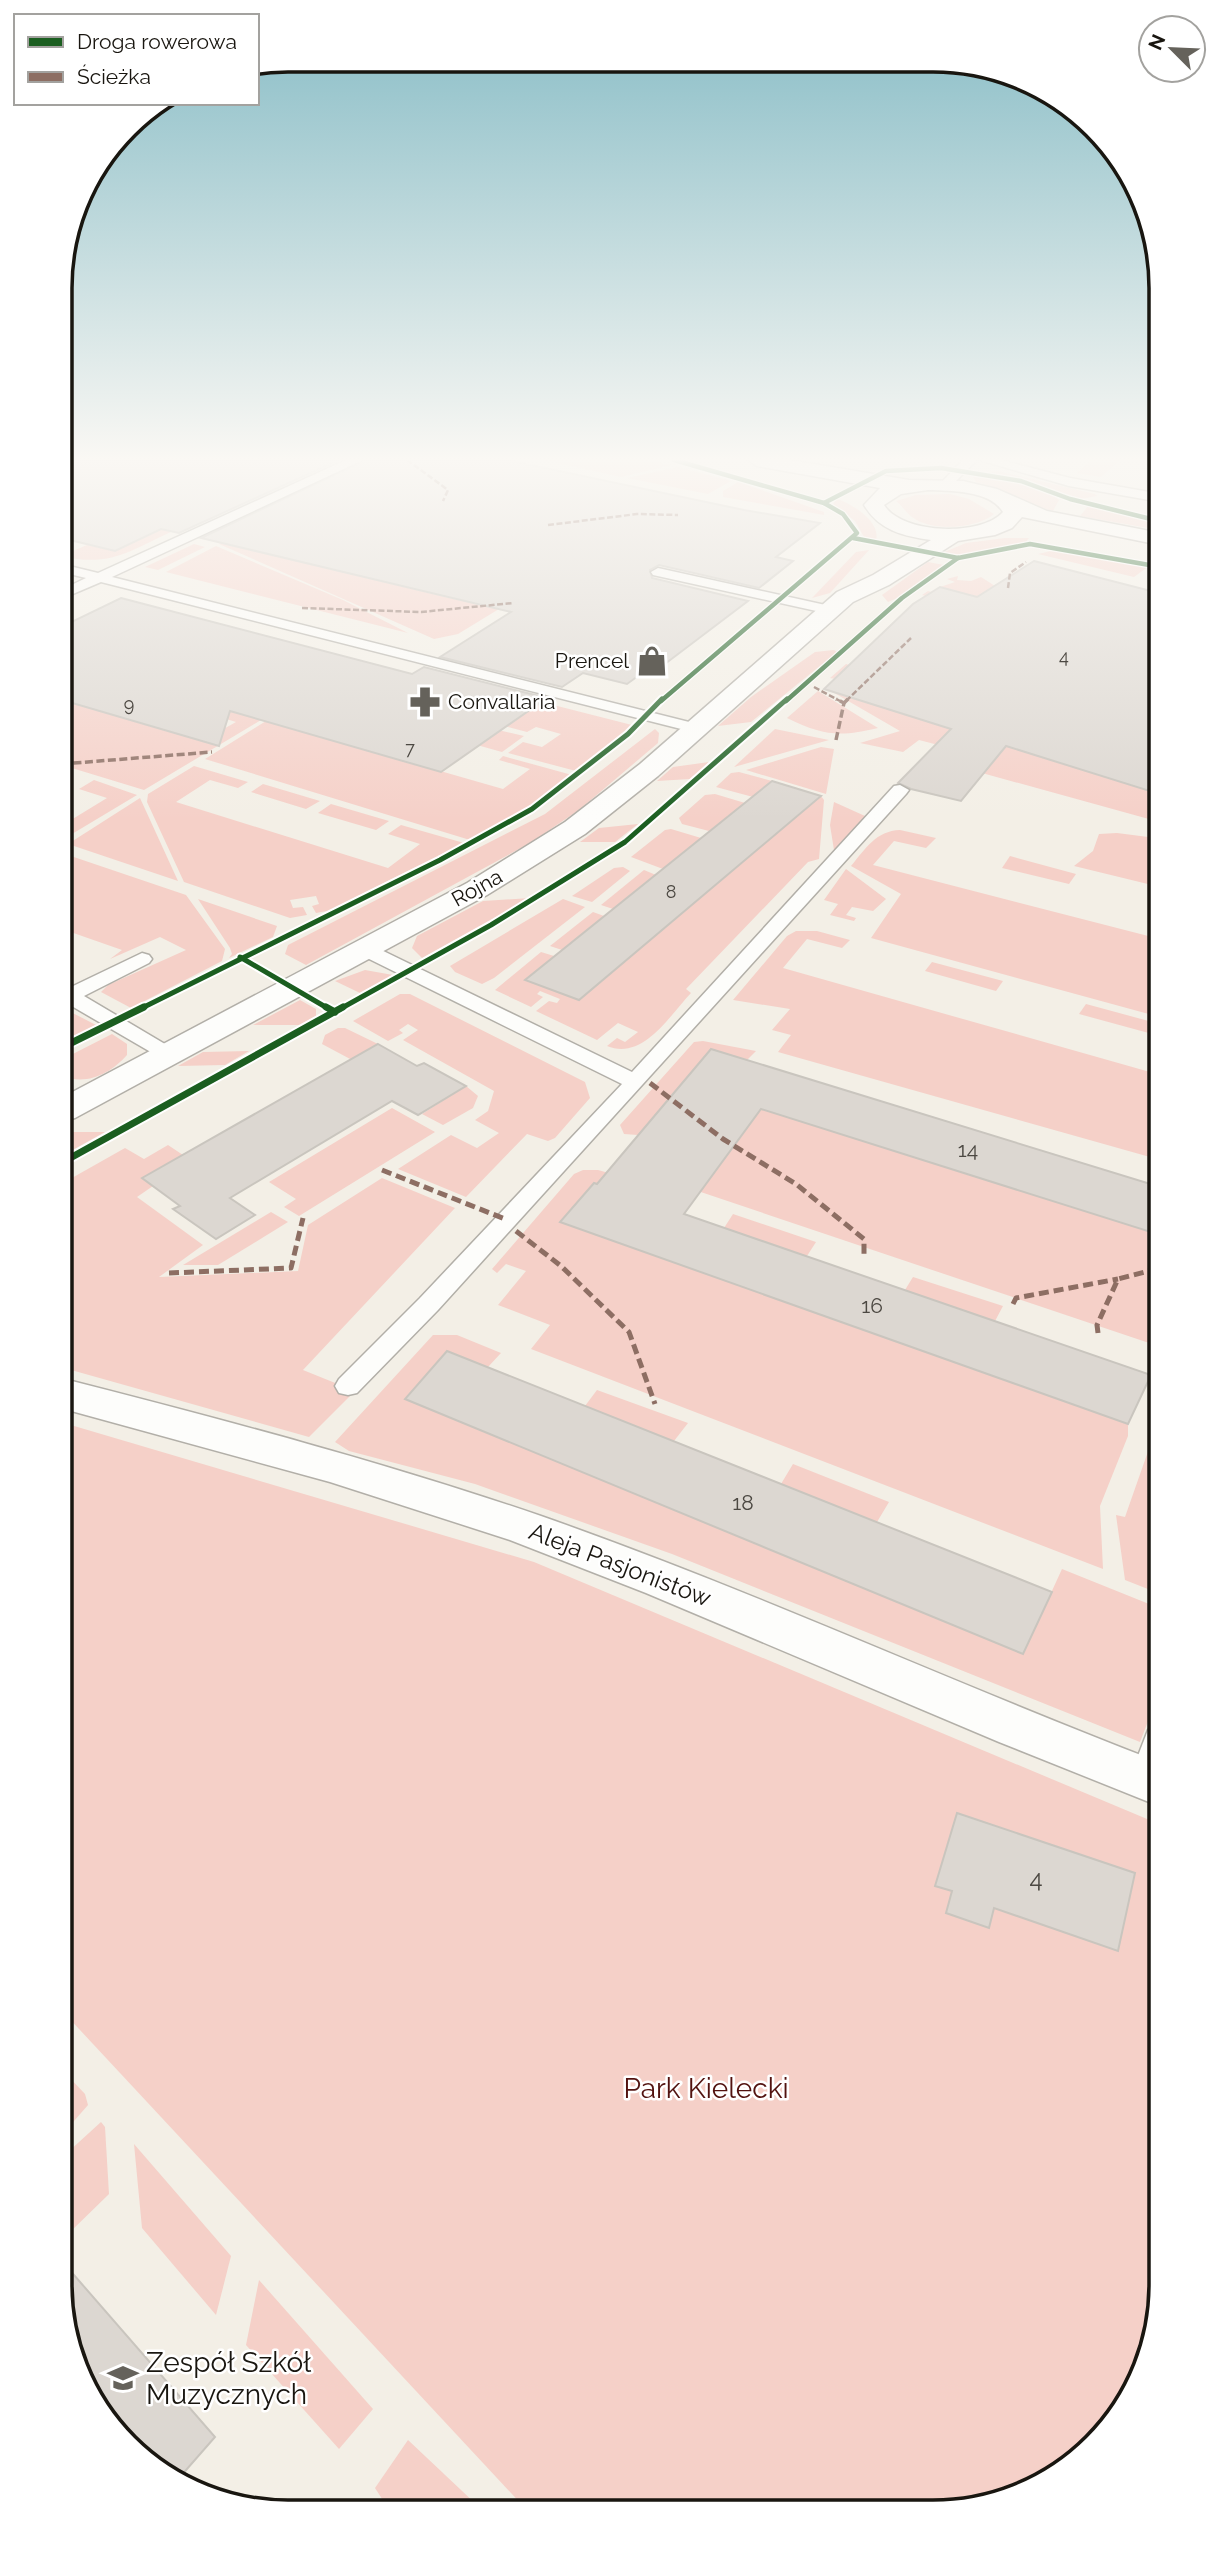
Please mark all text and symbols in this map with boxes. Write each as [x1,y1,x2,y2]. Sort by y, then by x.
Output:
legend [14,14,259,105]
north arrow [1137,14,1207,84]
text: Droga rowerowa [77,29,237,54]
text: N [1143,31,1169,53]
text: Ścieżka [77,64,151,89]
shop icon: Prencel [635,644,669,678]
house number: 4 [1059,646,1069,667]
place label: Prencel [555,648,629,673]
pharmacy icon: Convallaria [408,685,442,719]
place label: Convallaria [448,689,556,714]
house number: 9 [124,694,134,715]
house number: 7 [405,738,415,759]
street label: Rojna [447,863,507,912]
house number: 8 [666,881,676,902]
house number: 14 [958,1137,978,1162]
house number: 16 [861,1293,883,1318]
house number: 18 [732,1490,754,1515]
street label: Aleja Pasjonistów [525,1516,716,1613]
house number: 4 [1029,1864,1043,1893]
park label: Park Kielecki [623,2072,789,2105]
place label: Zespół Szkół Muzycznych [146,2346,312,2411]
school or university icon: Zespół Szkół Muzycznych [106,2361,140,2395]

